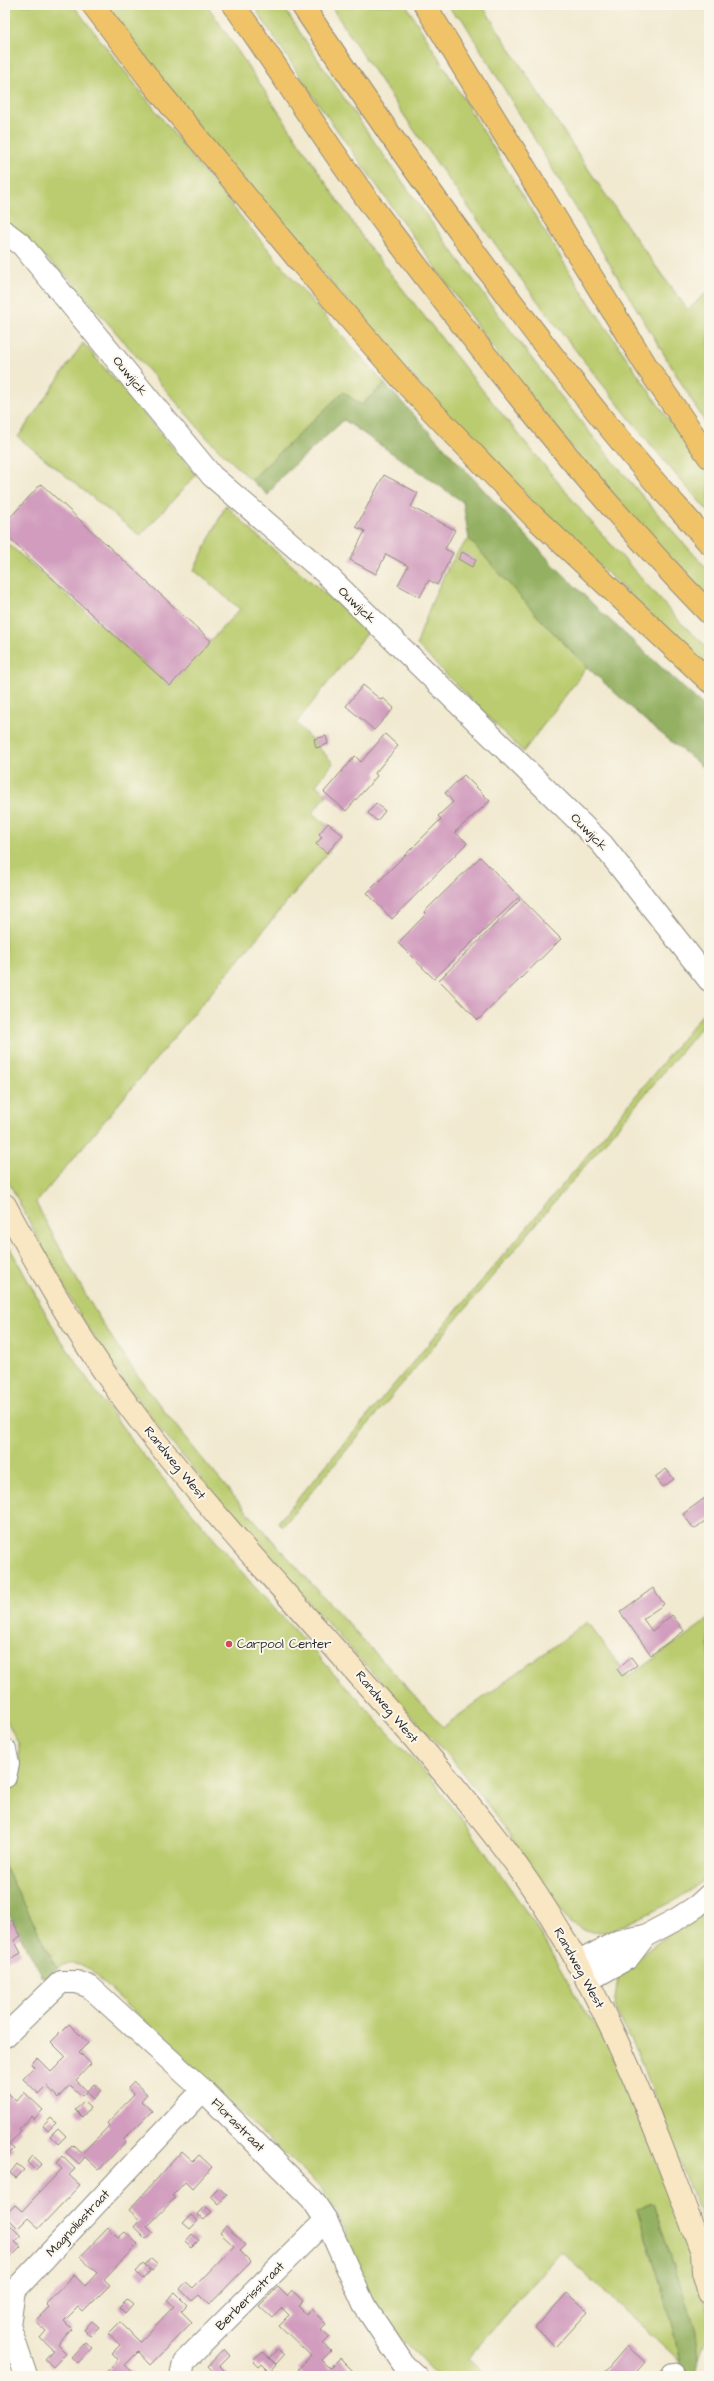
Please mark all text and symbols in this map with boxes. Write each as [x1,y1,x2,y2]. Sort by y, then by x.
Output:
street label: Ouwijck [108,352,152,400]
street label: Ouwijck [334,582,380,628]
street label: Ouwijck [566,809,612,855]
street label: Randweg West [139,1423,211,1505]
place label: Carpool Center [237,1635,331,1653]
marker: Carpool Center [224,1639,234,1649]
street label: Randweg West [351,1667,423,1748]
street label: Randweg West [549,1924,609,2013]
street label: Florastraat [207,2094,269,2156]
street label: Magnoliastraat [42,2185,115,2261]
street label: Berberisstraat [212,2257,289,2334]

